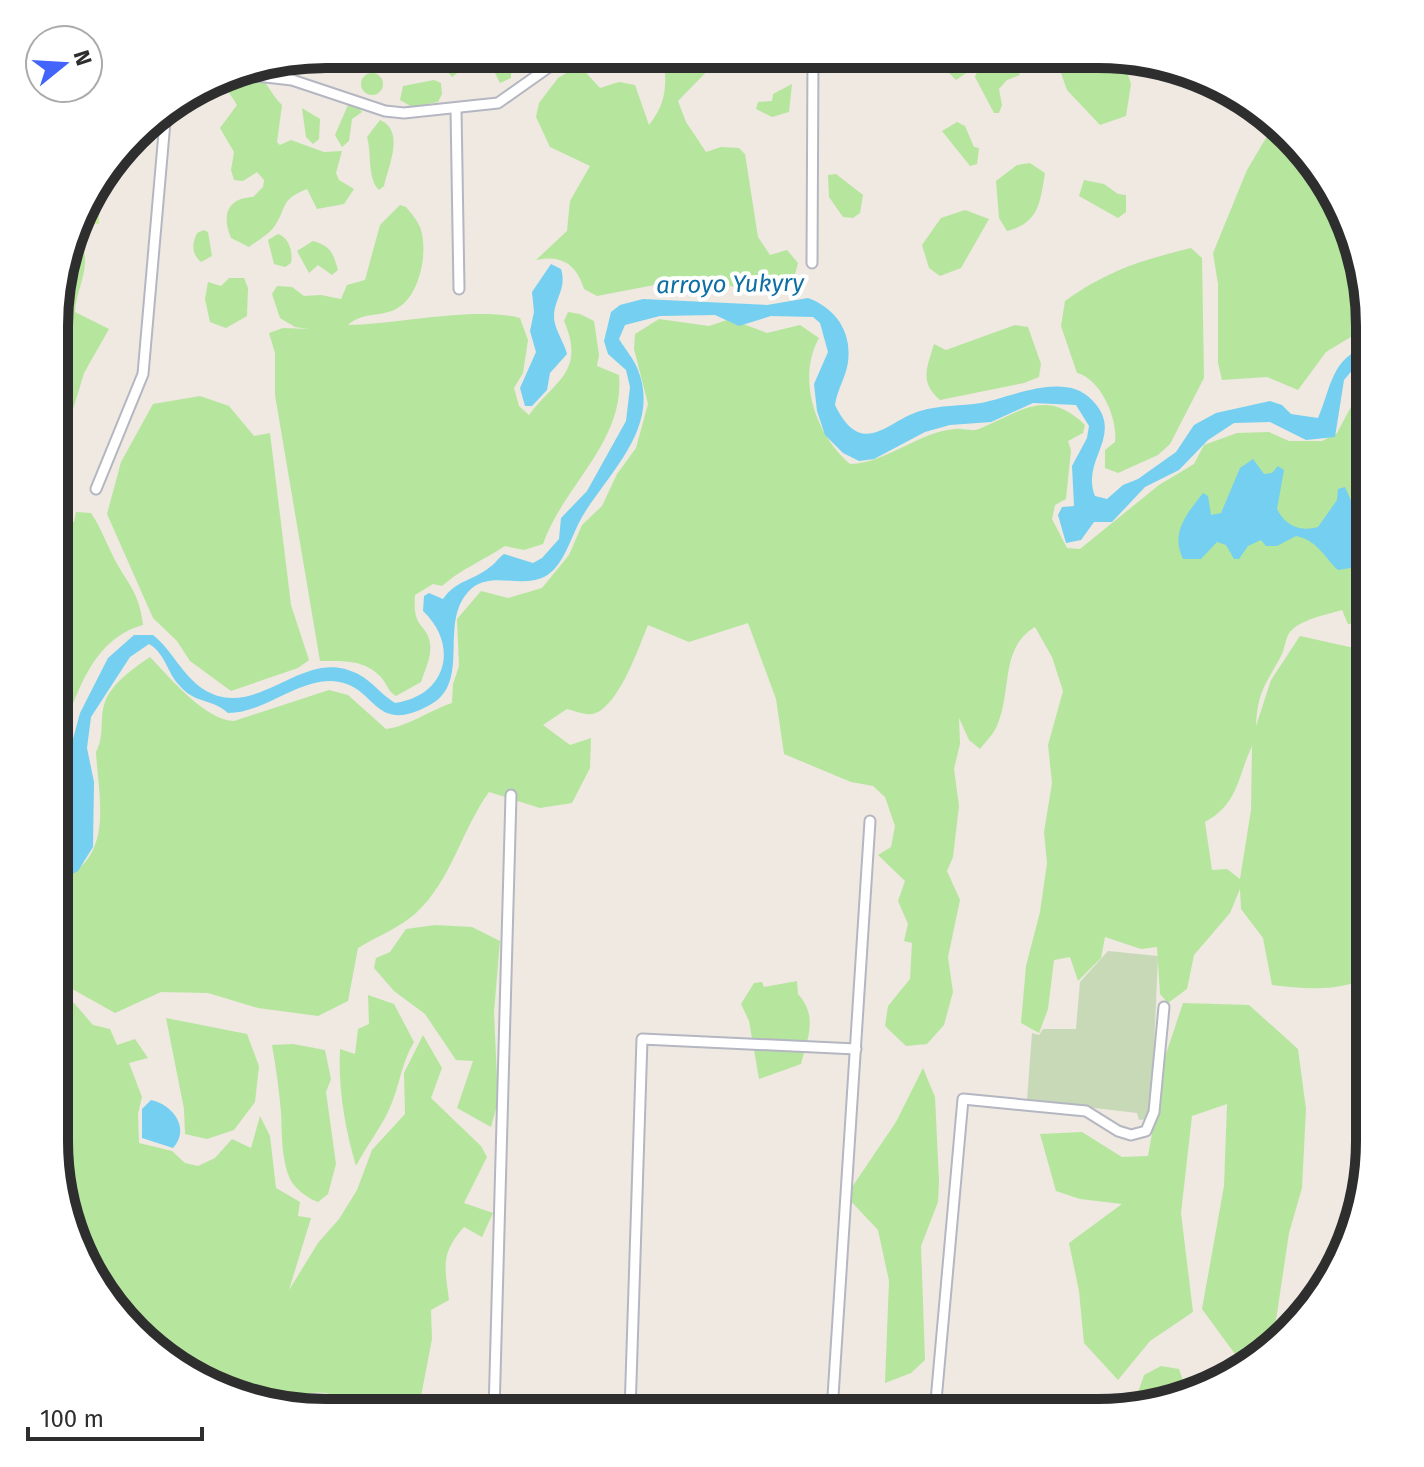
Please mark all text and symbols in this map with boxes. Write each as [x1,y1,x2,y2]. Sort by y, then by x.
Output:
north arrow [24,24,104,104]
text: N [67,47,98,69]
water label: arroyo Yukyry [656,269,806,299]
scale bar [28,1391,202,1441]
text: 100 m [40,1405,104,1433]

